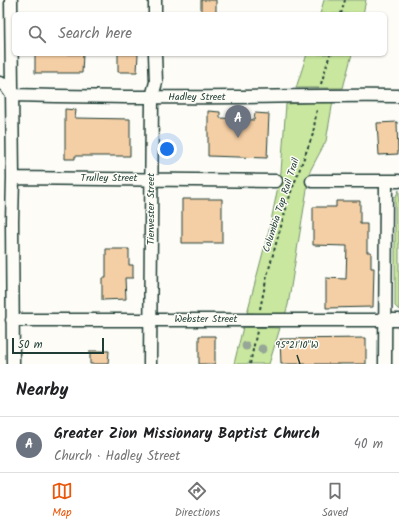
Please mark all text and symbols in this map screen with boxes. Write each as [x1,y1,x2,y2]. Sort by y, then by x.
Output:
search box [12,12,387,56]
text: Search here [58,22,132,46]
icon: search [26,23,48,45]
street label: Hadley Street [168,89,226,105]
pin: A [225,105,251,138]
your location [157,139,177,159]
street label: Columbia Tap Rail Trail [258,155,304,254]
street label: Trulley Street [81,170,138,186]
street label: Tierwester Street [143,173,159,245]
street label: Webster Street [175,311,238,327]
scale bar [12,336,104,355]
text: 50 m [18,336,43,354]
text: 95°21'10"W [275,337,319,353]
text: Nearby [16,377,68,404]
text: Greater Zion Missionary Baptist Church [54,422,320,446]
text: A [25,434,33,455]
text: 40 m [354,434,383,455]
text: Church · Hadley Street [54,446,180,467]
tab: Map [51,480,73,522]
tab: Directions [175,480,220,522]
tab: Saved [322,480,348,522]

